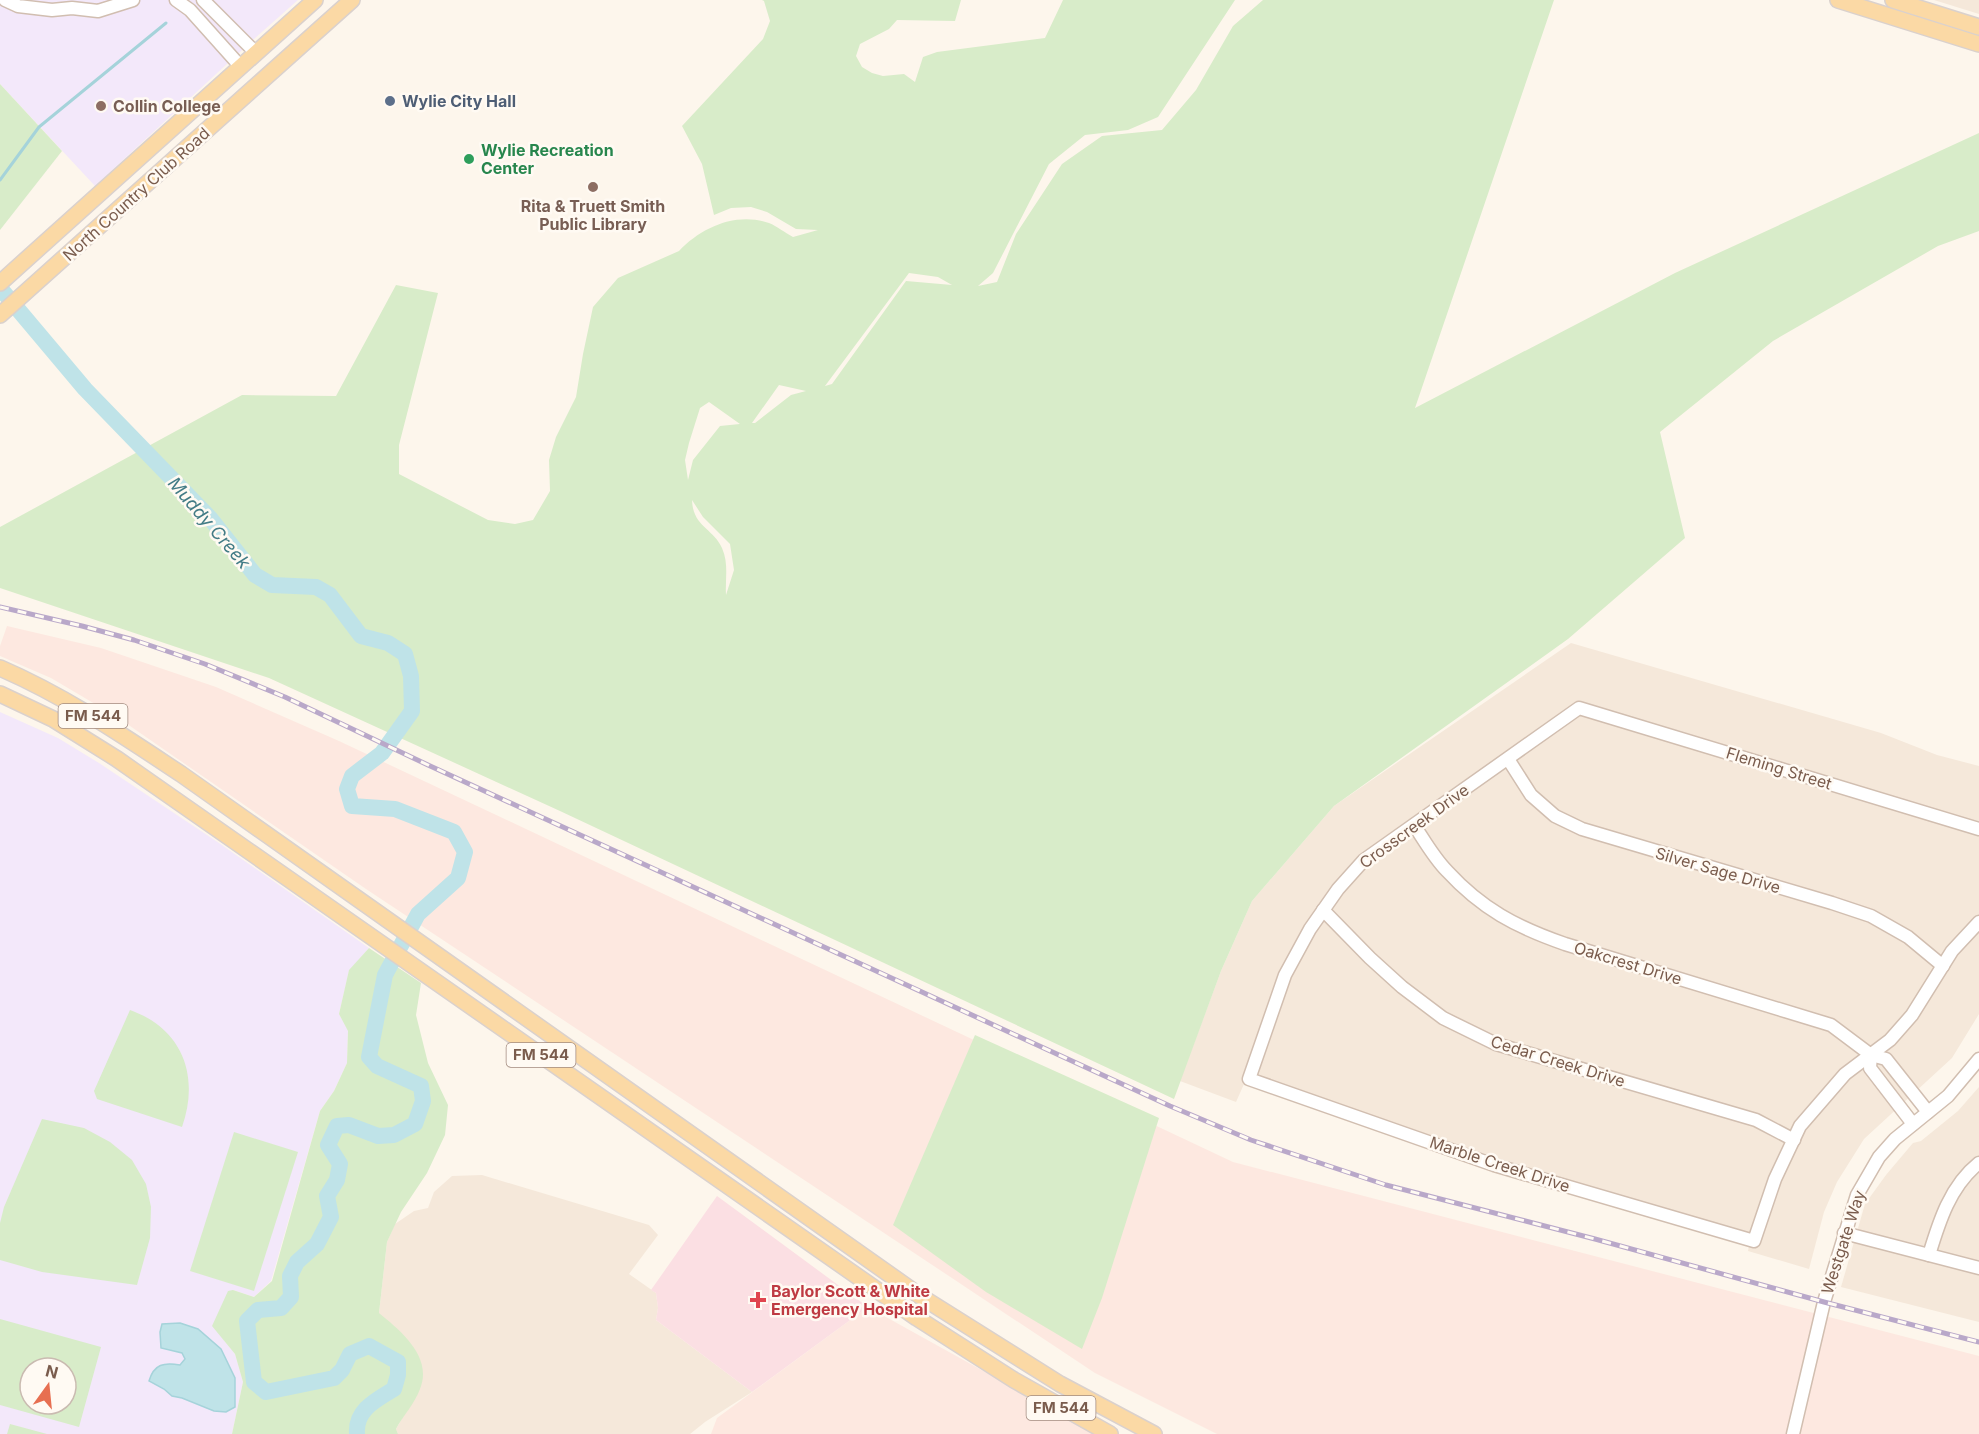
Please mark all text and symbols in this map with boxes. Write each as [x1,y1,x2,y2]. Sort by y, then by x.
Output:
place label: Wylie City Hall [402,91,516,111]
marker: Wylie City Hall [383,94,397,108]
place label: Collin College [113,96,221,116]
marker: Collin College [94,99,108,113]
street label: North Country Club Road [59,123,213,265]
place label: Wylie Recreation Center [481,140,614,178]
marker: Wylie Recreation Center [462,152,476,166]
marker: Rita & Truett Smith Public Library [586,180,600,194]
place label: Rita & Truett Smith Public Library [521,196,665,234]
water label: Muddy Creek [164,473,256,574]
road number: FM 544 [58,704,128,728]
street label: Fleming Street [1724,742,1834,794]
street label: Crosscreek Drive [1355,780,1473,872]
street label: Silver Sage Drive [1653,843,1783,897]
street label: Oakcrest Drive [1572,937,1684,989]
street label: Cedar Creek Drive [1488,1031,1628,1091]
road number: FM 544 [506,1043,576,1067]
street label: Marble Creek Drive [1427,1132,1573,1196]
street label: Westgate Way [1817,1187,1869,1297]
place label: Baylor Scott & White Emergency Hospital [771,1281,930,1319]
marker: Baylor Scott & White Emergency Hospital [749,1291,767,1309]
north arrow [18,1356,78,1416]
text: N [43,1360,60,1383]
road number: FM 544 [1026,1396,1096,1420]

